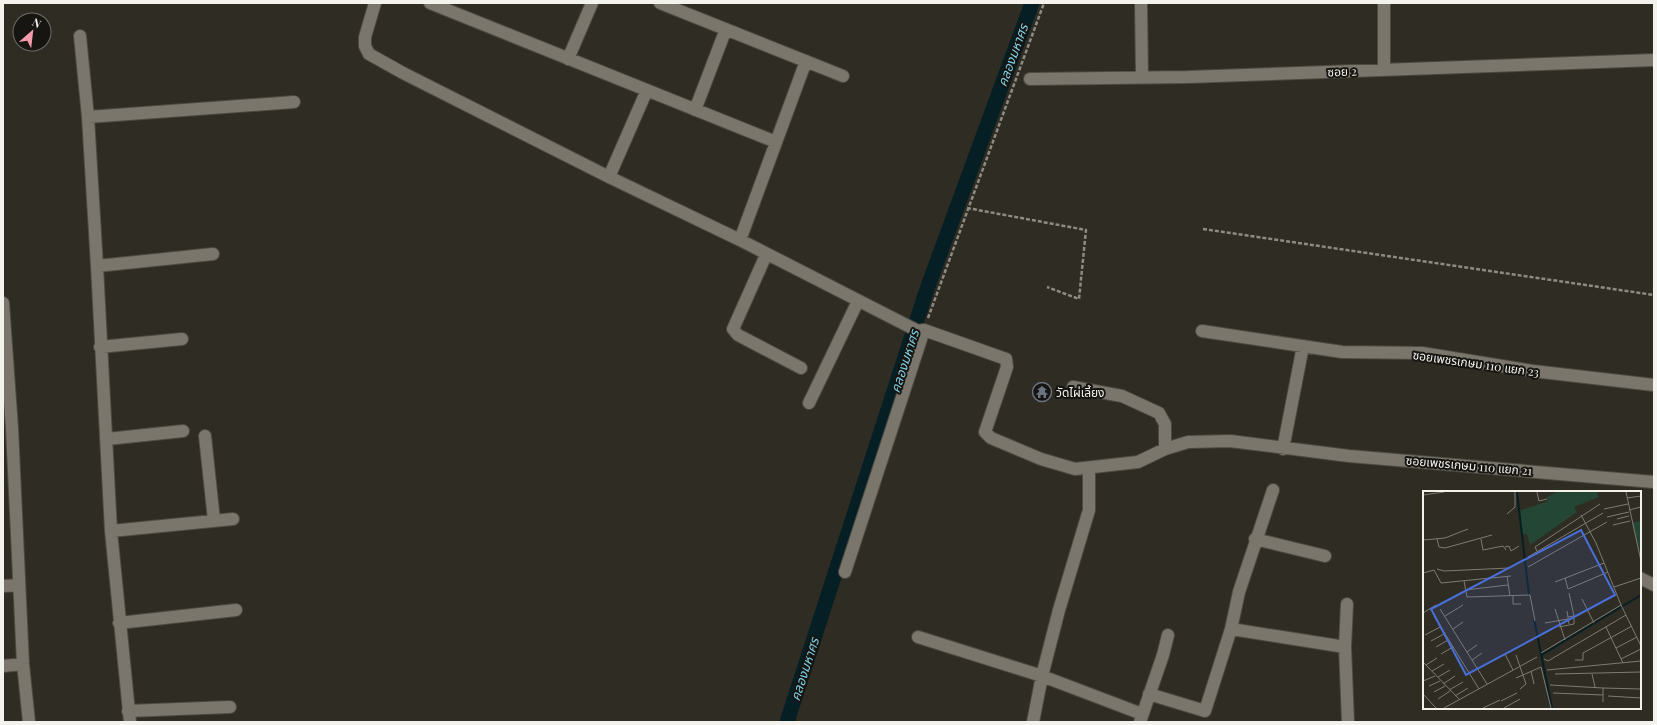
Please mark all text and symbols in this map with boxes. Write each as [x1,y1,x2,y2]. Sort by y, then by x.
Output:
north arrow [12,12,52,52]
text: N [30,14,44,31]
water label: คลองมหาศร [993,20,1032,89]
street label: ซอย 2 [1327,62,1357,80]
water label: คลองมหาศร [886,326,923,395]
street label: ซอยเพชรเกษม 110 แยก 23 [1412,346,1540,380]
temple icon: วัดไผ่เลี้ยง [1031,381,1053,403]
place label: วัดไผ่เลี้ยง [1056,384,1105,400]
street label: ซอยเพชรเกษม 110 แยก 21 [1405,452,1533,479]
inset map [1423,491,1641,709]
water label: คลองมหาศร [786,634,823,703]

